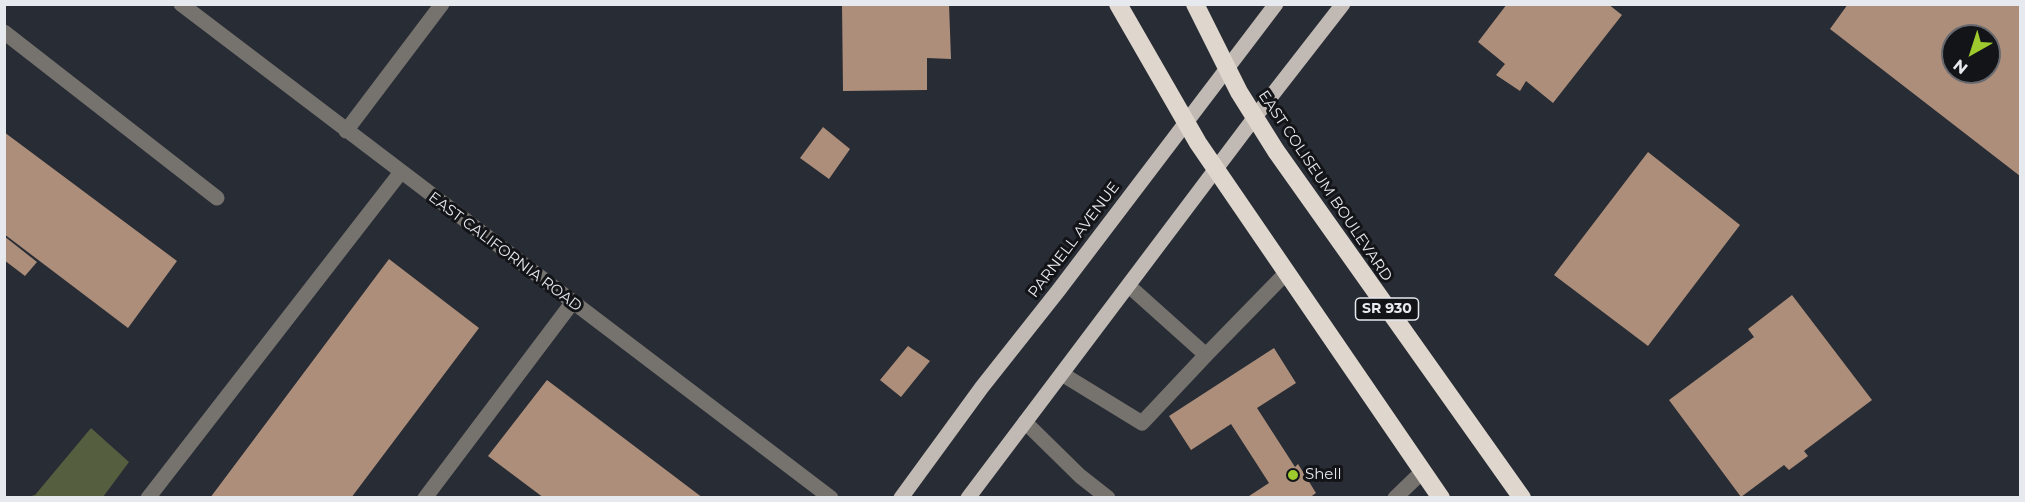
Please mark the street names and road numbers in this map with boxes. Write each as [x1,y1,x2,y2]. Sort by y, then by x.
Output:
street label: EAST COLISEUM BOULEVARD [1254,87,1396,285]
street label: PARNELL AVENUE [1025,179,1123,301]
street label: EAST CALIFORNIA ROAD [425,188,585,316]
road number: SR 930 [1356,298,1418,320]

